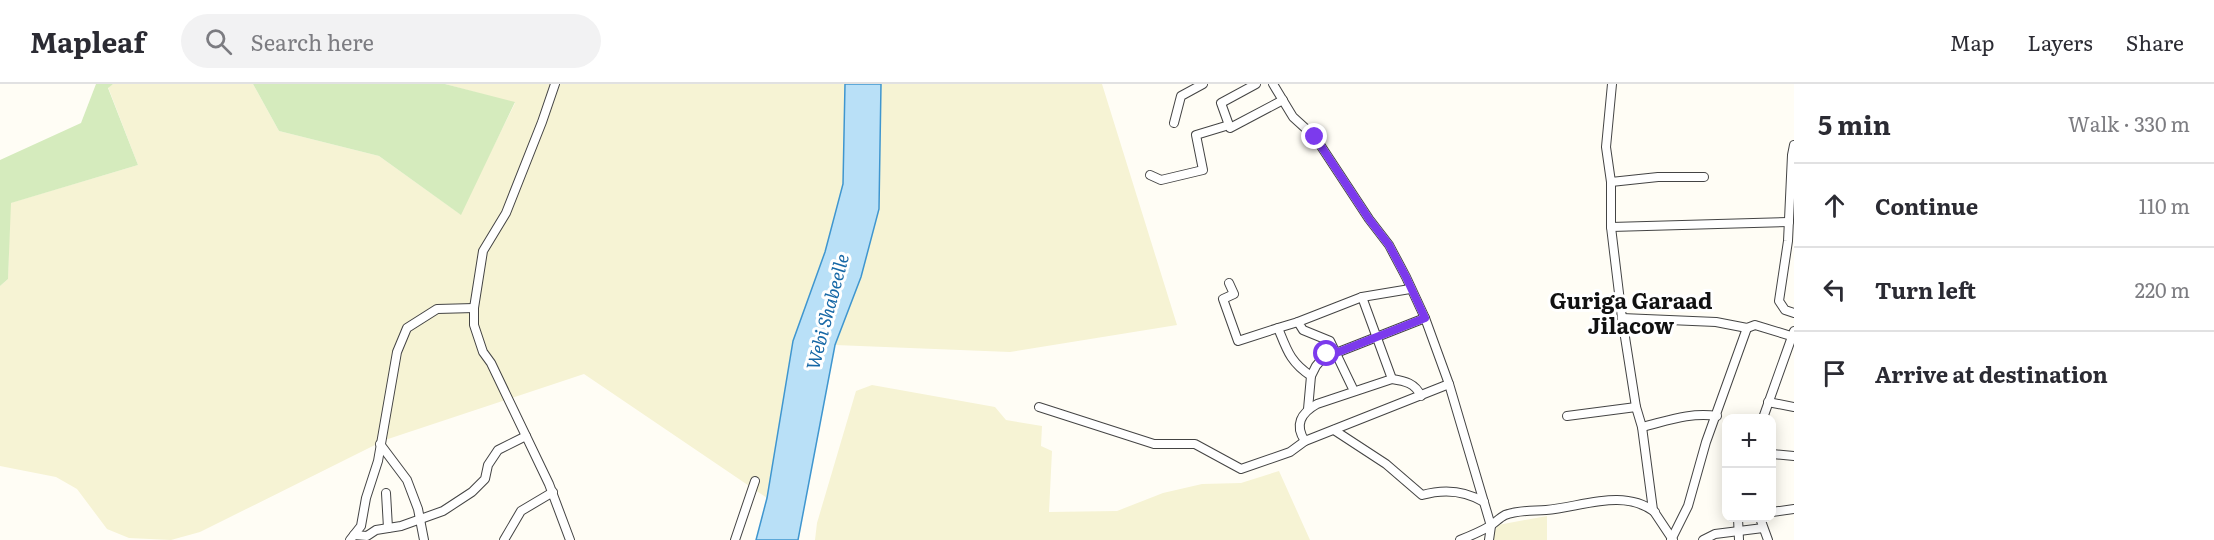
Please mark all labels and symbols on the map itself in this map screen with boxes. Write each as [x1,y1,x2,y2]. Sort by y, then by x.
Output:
route end [1301,123,1327,149]
water label: Webi Shabeelle [798,251,855,373]
district label: Guriga Garaad Jilacow [1550,283,1712,341]
route start [1313,340,1339,366]

